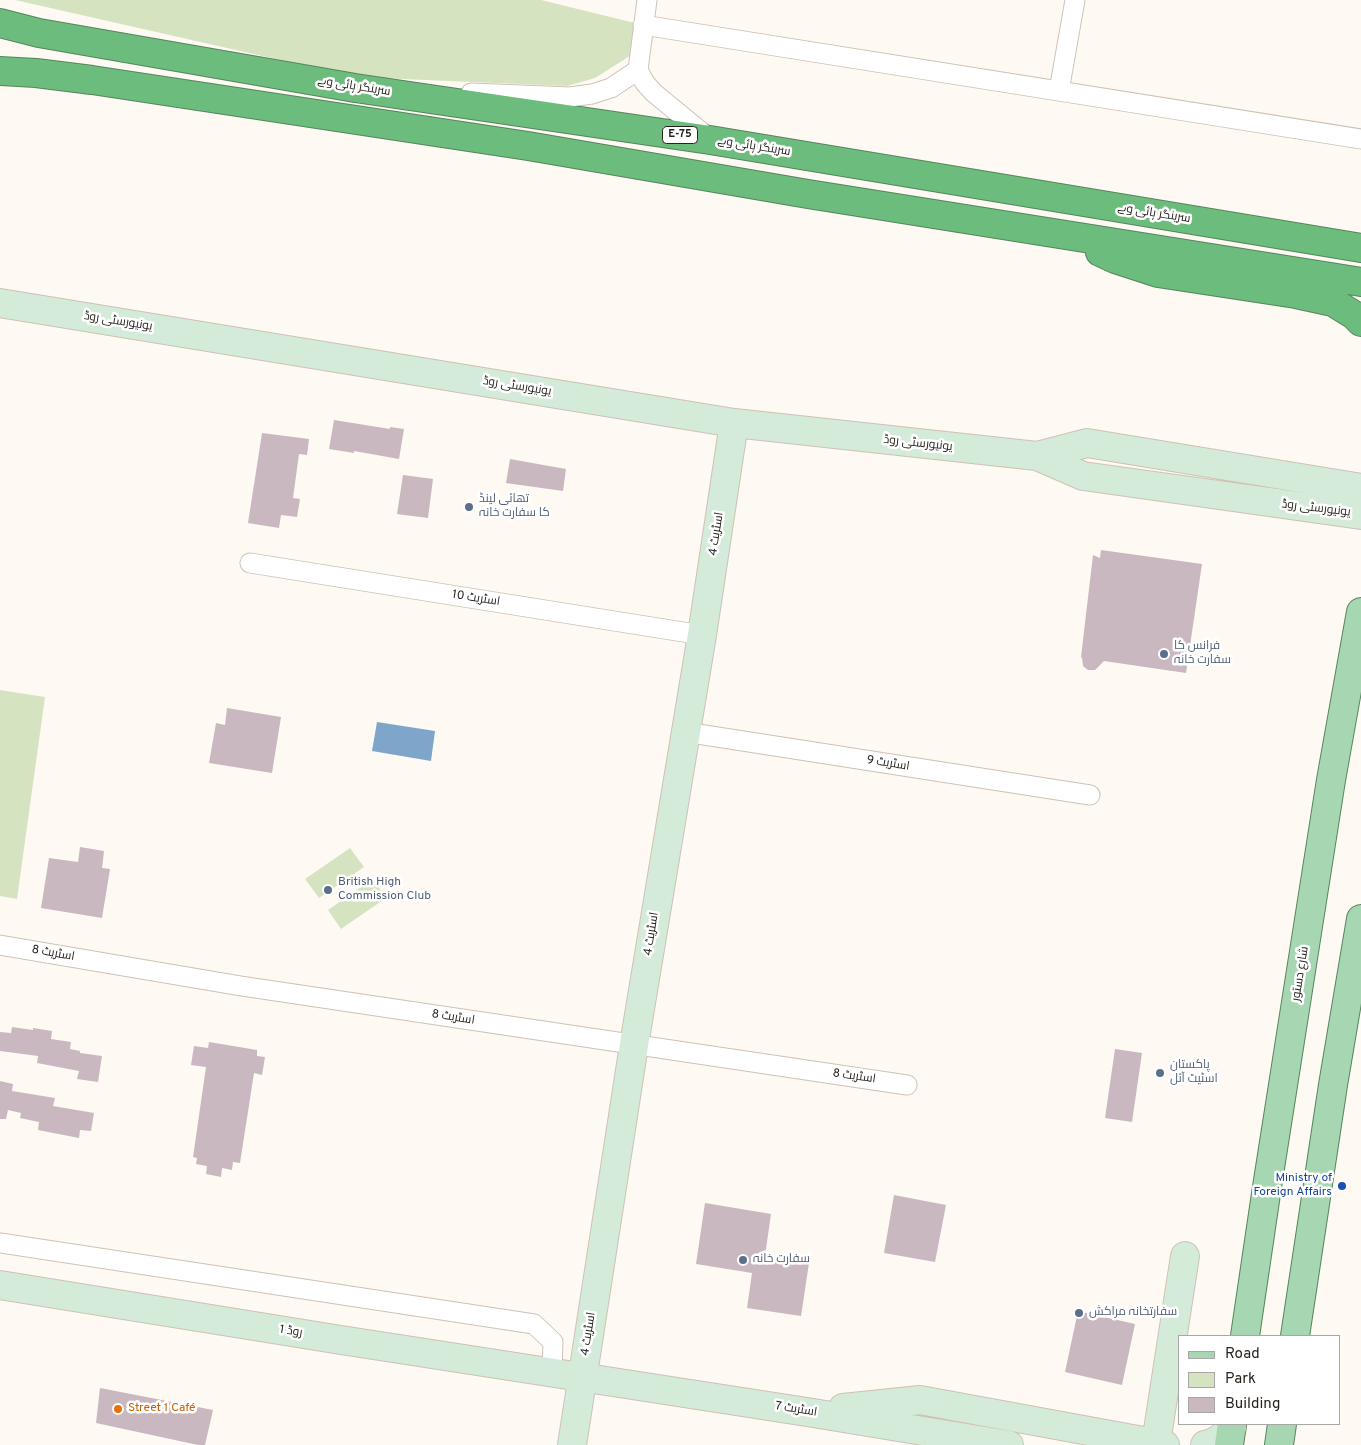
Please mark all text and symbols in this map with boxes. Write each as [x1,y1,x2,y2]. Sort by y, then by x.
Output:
street label: سرینگر ہائی وے [317,74,391,100]
road number: E-75 [662,126,698,144]
street label: سرینگر ہائی وے [717,134,791,160]
street label: سرینگر ہائی وے [1117,201,1191,227]
street label: یونیورسٹی روڈ [83,309,153,335]
street label: یونیورسٹی روڈ [482,374,552,400]
street label: یونیورسٹی روڈ [883,433,953,455]
place label: تھائی لینڈ کا سفارت خانہ [479,493,550,521]
street label: یونیورسٹی روڈ [1281,498,1351,520]
marker: تھائی لینڈ کا سفارت خانہ [463,501,475,513]
street label: اسٹریٹ 4 [706,511,728,557]
street label: اسٹریٹ 10 [451,588,501,610]
place label: فرانس کا سفارت خانہ [1174,640,1231,668]
marker: فرانس کا سفارت خانہ [1158,648,1170,660]
street label: اسٹریٹ 9 [866,754,910,774]
place label: British High Commission Club [338,876,431,904]
marker: British High Commission Club [322,884,334,896]
street label: اسٹریٹ 4 [641,911,663,957]
street label: اسٹریٹ 8 [30,943,76,965]
street label: شارع دستور [1290,946,1312,1002]
street label: اسٹریٹ 8 [430,1007,476,1029]
place label: پاکستان اسٹیٹ آئل [1170,1059,1218,1087]
street label: اسٹریٹ 8 [831,1067,877,1087]
marker: پاکستان اسٹیٹ آئل [1154,1067,1166,1079]
place label: Ministry of Foreign Affairs [1254,1172,1332,1200]
marker: Ministry of Foreign Affairs [1336,1180,1348,1192]
place label: سفارت خانہ [753,1253,810,1267]
marker: سفارت خانہ [737,1254,749,1266]
place label: سفارتخانہ مراکش [1089,1306,1177,1320]
marker: سفارتخانہ مراکش [1073,1307,1085,1319]
street label: اسٹریٹ 4 [578,1311,600,1357]
street label: روڈ 1 [279,1323,303,1341]
legend [1178,1335,1341,1425]
text: Road [1225,1345,1260,1364]
text: Park [1225,1370,1256,1389]
text: Building [1225,1395,1280,1414]
street label: اسٹریٹ 7 [774,1400,818,1420]
place label: Street 1 Café [128,1402,195,1416]
marker: Street 1 Café [112,1403,124,1415]

